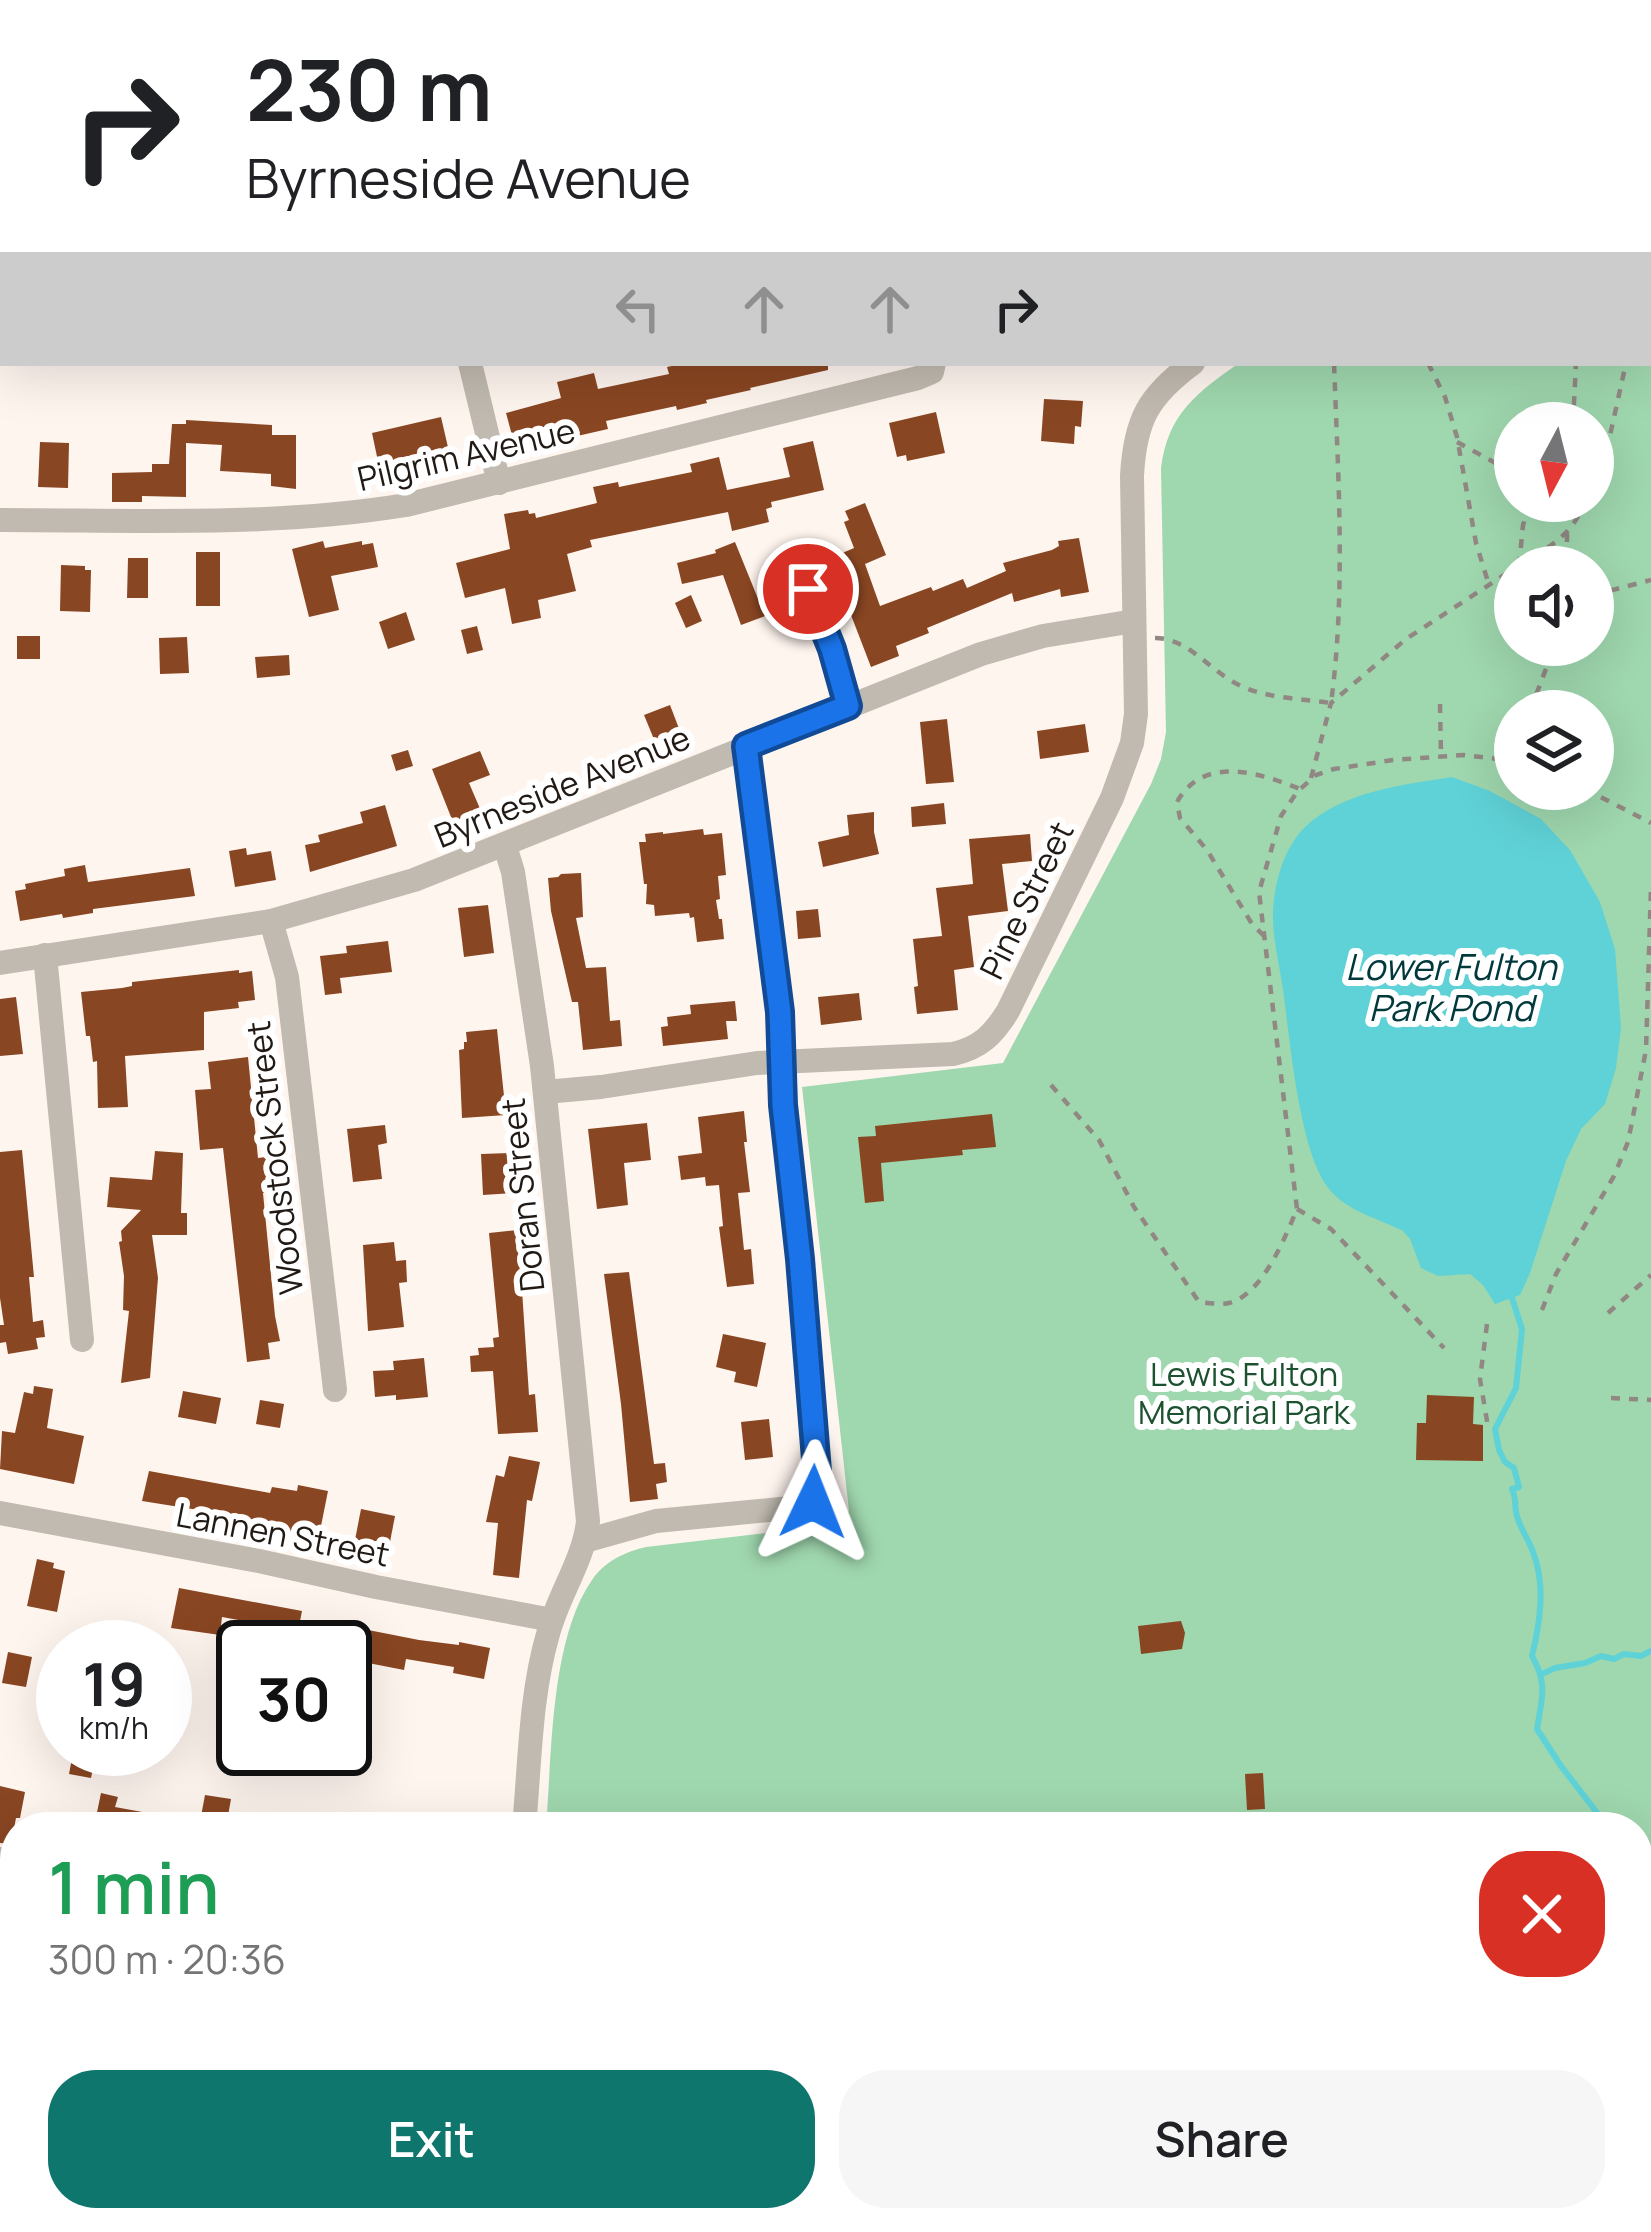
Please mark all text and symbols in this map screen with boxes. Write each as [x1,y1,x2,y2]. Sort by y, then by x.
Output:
text: 230 m [246,31,492,146]
icon: right [48,48,204,204]
text: Byrneside Avenue [246,140,691,214]
icon: left [605,276,671,342]
icon: ahead [731,276,797,342]
icon: ahead [857,276,923,342]
icon: right [983,276,1049,342]
north arrow [1494,402,1614,522]
map controls [1494,402,1614,810]
street label: Pilgrim Avenue [353,407,579,501]
pin [757,538,859,640]
button: sound [1494,546,1614,666]
icon: arrive [775,556,841,622]
button: layers [1494,690,1614,810]
street label: Byrneside Avenue [428,714,696,858]
street label: Pine Street [969,814,1083,986]
water label: Lower Fulton Park Pond [1345,942,1558,1032]
street label: Woodstock Street [235,1019,313,1297]
street label: Doran Street [489,1096,555,1294]
park label: Lewis Fulton Memorial Park [1138,1351,1352,1434]
position arrow [750,1439,876,1565]
street label: Lannen Street [173,1491,393,1577]
speed limit sign: 30 [216,1620,372,1776]
text: 19 [82,1642,146,1724]
text: km/h [79,1707,149,1748]
text: 1 min [48,1837,220,1936]
button: close [1479,1851,1605,1977]
text: 300 m · 20:36 [48,1932,286,1986]
button: Exit [48,2070,815,2208]
button: Share [839,2070,1605,2208]

